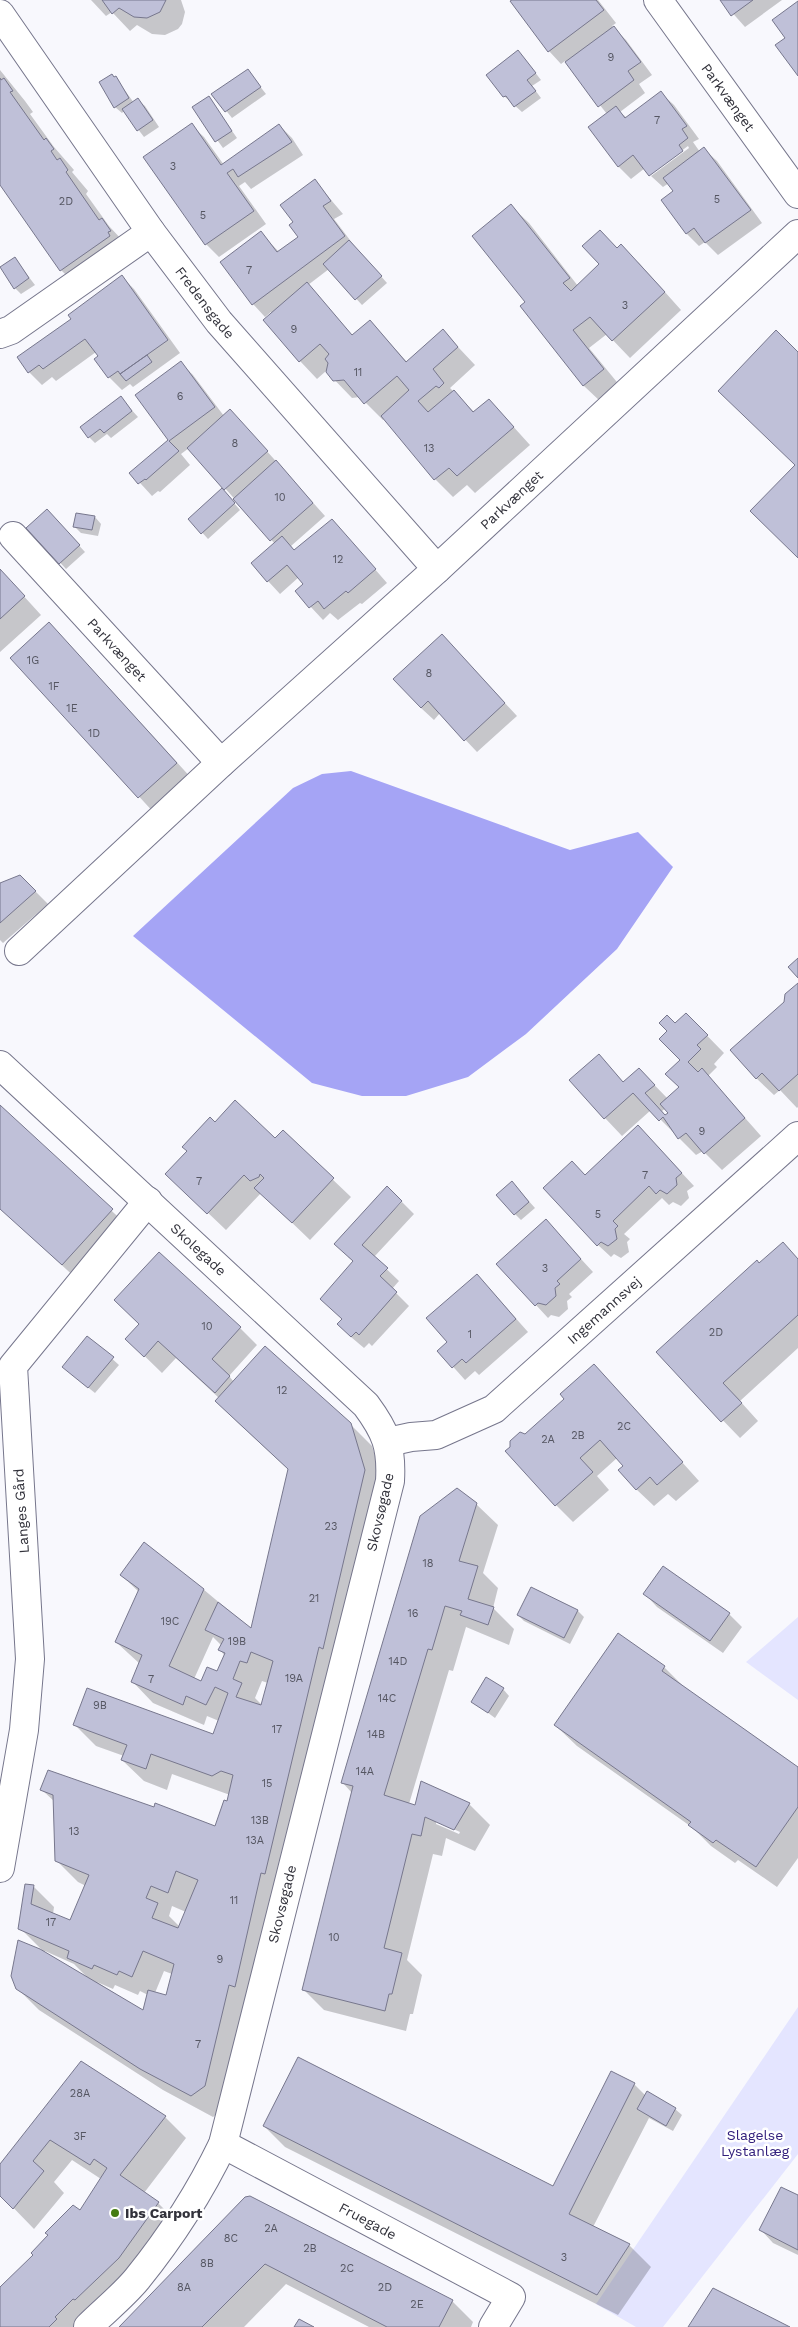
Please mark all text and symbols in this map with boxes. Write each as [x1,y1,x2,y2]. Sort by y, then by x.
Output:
house number: 9 [608,51,615,64]
street label: Parkvænget [698,60,758,134]
house number: 7 [654,114,660,127]
house number: 3 [170,160,176,173]
house number: 5 [714,193,720,206]
house number: 2D [59,195,73,208]
house number: 5 [200,209,206,222]
street label: Fredensgade [172,263,238,342]
house number: 7 [246,264,252,277]
house number: 3 [622,299,628,312]
house number: 9 [291,323,298,336]
house number: 11 [354,366,362,379]
house number: 6 [177,390,184,403]
house number: 8 [232,437,239,450]
house number: 13 [424,442,434,455]
street label: Parkvænget [477,467,546,533]
house number: 10 [274,491,286,504]
house number: 12 [333,553,343,566]
street label: Parkvænget [84,615,150,684]
house number: 1G [27,654,39,667]
house number: 8 [426,667,433,680]
house number: 1F [49,680,60,693]
house number: 1E [66,702,78,715]
house number: 1D [88,727,100,740]
house number: 9 [699,1125,706,1138]
house number: 7 [642,1169,648,1182]
house number: 7 [196,1175,202,1188]
house number: 5 [595,1208,601,1221]
street label: Skolegade [168,1220,230,1279]
house number: 3 [542,1262,548,1275]
street label: Ingemannsvej [564,1273,644,1347]
house number: 10 [201,1320,213,1333]
house number: 2D [709,1326,723,1339]
house number: 1 [468,1328,472,1341]
house number: 12 [277,1384,287,1397]
house number: 2C [617,1420,631,1433]
house number: 2B [571,1429,585,1442]
house number: 2A [541,1433,555,1446]
street label: Langes Gård [10,1468,32,1554]
street label: Skovsøgade [363,1471,397,1553]
house number: 23 [325,1520,337,1533]
house number: 18 [422,1557,434,1570]
house number: 21 [309,1592,319,1605]
house number: 16 [408,1607,419,1620]
house number: 19C [161,1615,180,1628]
house number: 19B [228,1635,246,1648]
house number: 14D [389,1655,408,1668]
house number: 19A [285,1672,303,1685]
house number: 7 [148,1673,154,1686]
house number: 14C [378,1692,397,1705]
house number: 9B [93,1699,107,1712]
house number: 17 [272,1723,282,1736]
house number: 14B [367,1728,385,1741]
house number: 14A [356,1765,374,1778]
house number: 15 [262,1777,272,1790]
house number: 13B [251,1814,269,1827]
house number: 13 [69,1825,79,1838]
house number: 13A [246,1834,264,1847]
street label: Skovsøgade [265,1863,299,1945]
house number: 11 [230,1894,238,1907]
house number: 17 [46,1916,56,1929]
house number: 10 [328,1931,340,1944]
house number: 9 [217,1953,224,1966]
house number: 7 [195,2038,201,2051]
house number: 28A [70,2087,90,2100]
park label: Slagelse Lystanlæg [721,2127,790,2159]
house number: 3F [73,2130,87,2143]
street label: Fruegade [336,2199,399,2243]
place label: Ibs Carport [125,2205,202,2221]
marker: Ibs Carport [109,2207,121,2219]
house number: 2A [264,2222,278,2235]
house number: 8C [224,2232,239,2245]
house number: 2B [303,2242,317,2255]
house number: 3 [561,2251,567,2264]
house number: 8B [200,2257,214,2270]
house number: 2C [340,2262,354,2275]
house number: 8A [177,2281,191,2294]
house number: 2D [378,2281,392,2294]
house number: 2E [410,2298,424,2311]

